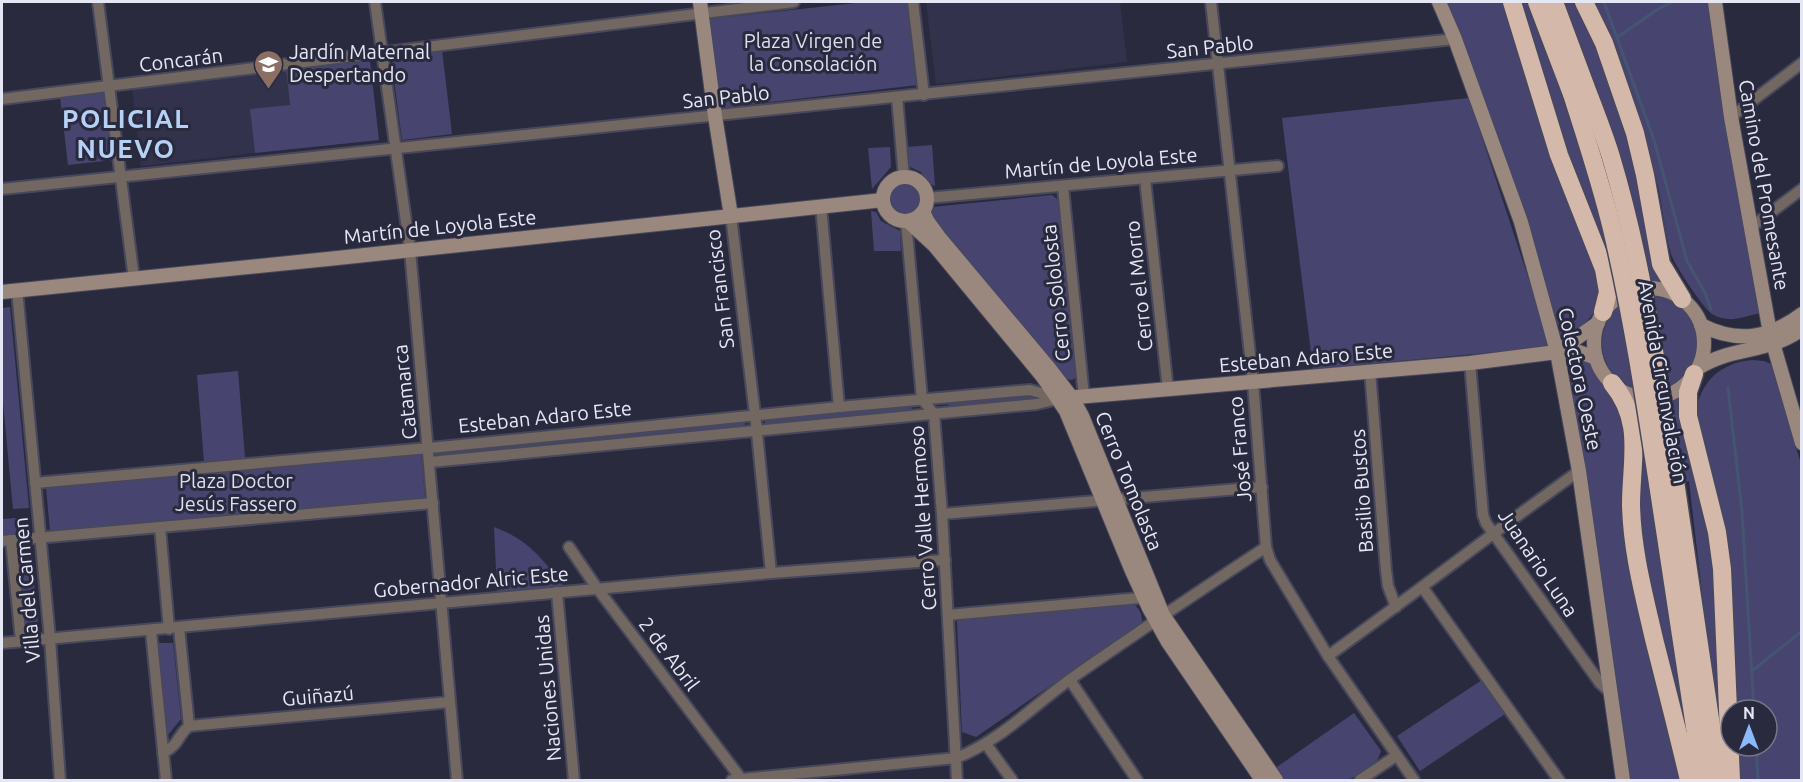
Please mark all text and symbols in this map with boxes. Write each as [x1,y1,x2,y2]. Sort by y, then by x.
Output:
park label: Plaza Virgen de la Consolación [744,29,882,75]
street label: San Pablo [1165,30,1255,63]
place label: Jardín Maternal Despertando [289,40,430,86]
street label: Concarán [138,43,224,76]
school or university icon: Jardín Maternal Despertando [252,48,284,90]
street label: Camino del Promesante [1735,78,1794,292]
street label: San Pablo [681,80,771,113]
district label: POLICIAL NUEVO [62,104,190,163]
street label: Martín de Loyola Este [1004,143,1198,182]
street label: Martín de Loyola Este [343,205,537,248]
street label: Cerro el Morro [1120,219,1157,353]
street label: Cerro Sololosta [1037,223,1074,363]
street label: San Francisco [701,228,738,350]
street label: Avenida Circunvalación [1634,278,1693,485]
street label: Colectora Oeste [1554,305,1607,452]
street label: Esteban Adaro Este [1218,338,1394,377]
street label: Catamarca [388,343,421,441]
street label: José Franco [1223,395,1256,503]
street label: Esteban Adaro Este [457,396,633,437]
street label: Cerro Tomolasta [1091,408,1168,554]
street label: Cerro Valle Hermoso [905,425,940,611]
street label: Basilio Bustos [1346,428,1377,554]
park label: Plaza Doctor Jesús Fassero [175,469,297,515]
street label: Juanario Luna [1494,504,1583,621]
street label: Villa del Carmen [9,516,44,664]
street label: Gobernador Alric Este [372,562,570,601]
street label: 2 de Abril [634,613,704,695]
street label: Naciones Unidas [530,614,565,762]
street label: Guiñazú [281,681,355,710]
north arrow [1719,698,1779,758]
text: N [1743,704,1755,722]

